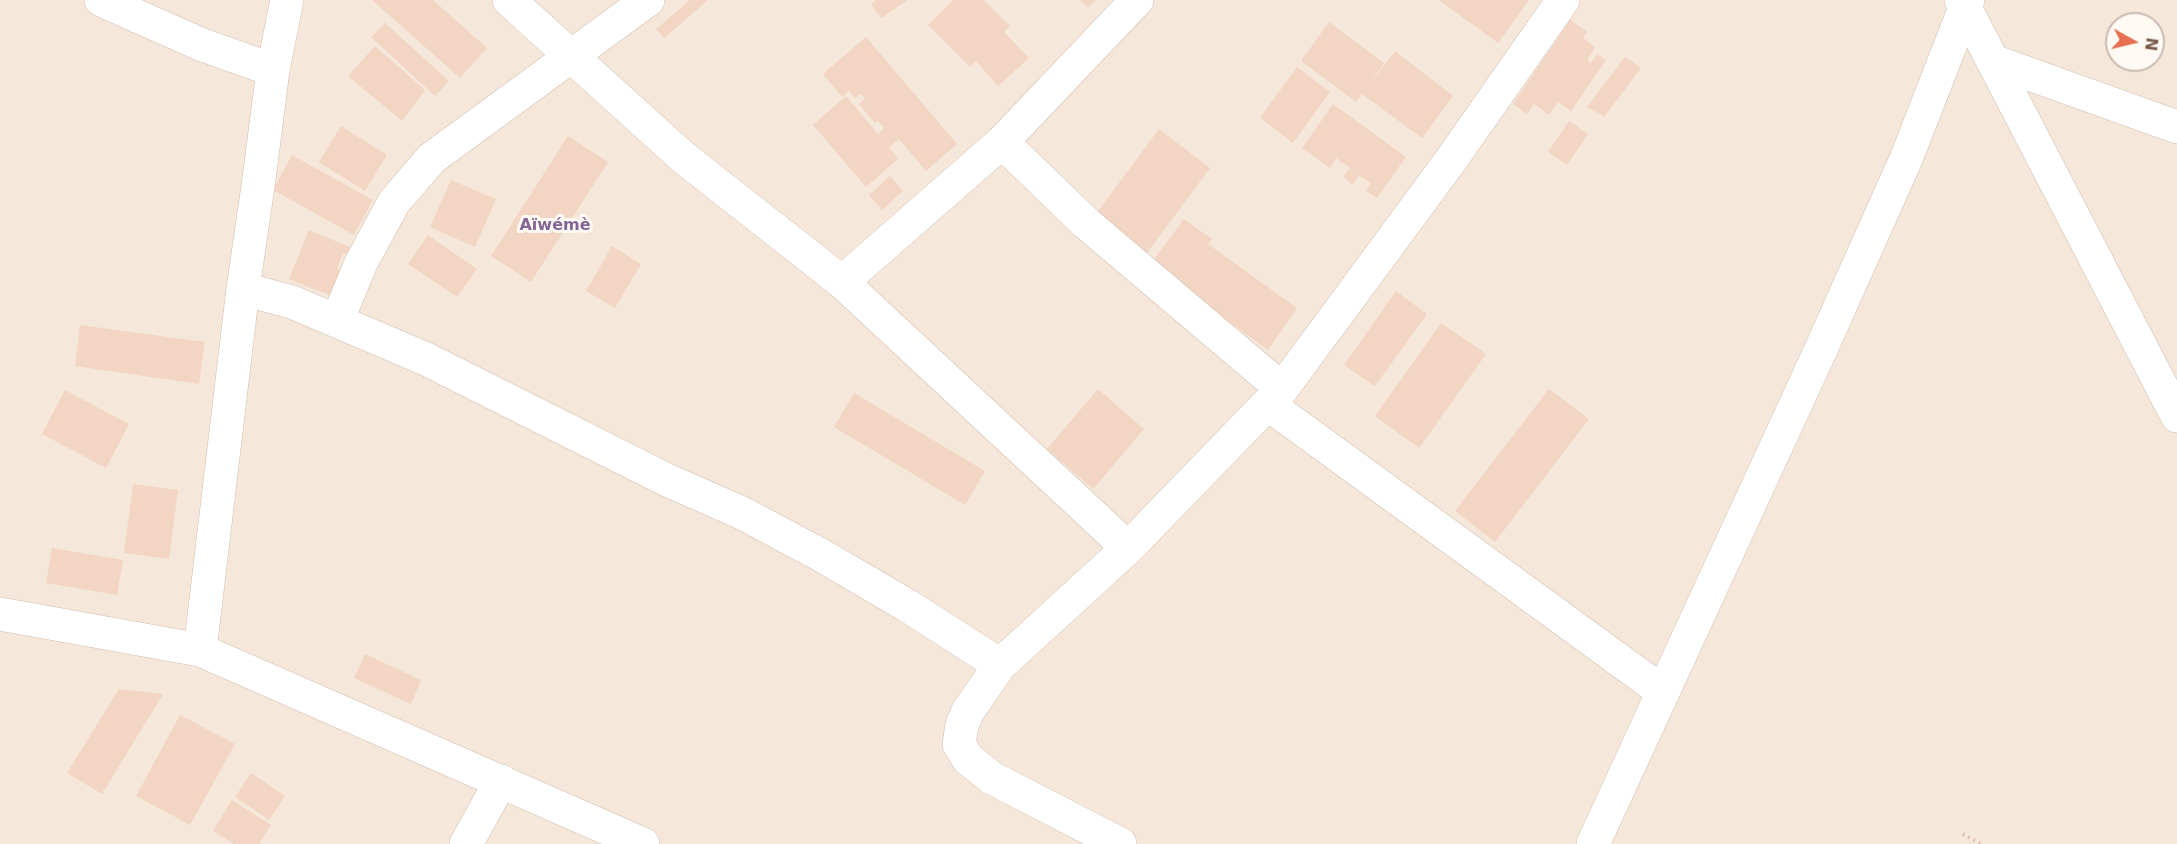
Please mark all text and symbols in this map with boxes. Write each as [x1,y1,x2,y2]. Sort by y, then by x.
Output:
north arrow [2105,12,2165,72]
text: N [2141,36,2162,52]
district label: Aïwémè [519,216,591,236]

